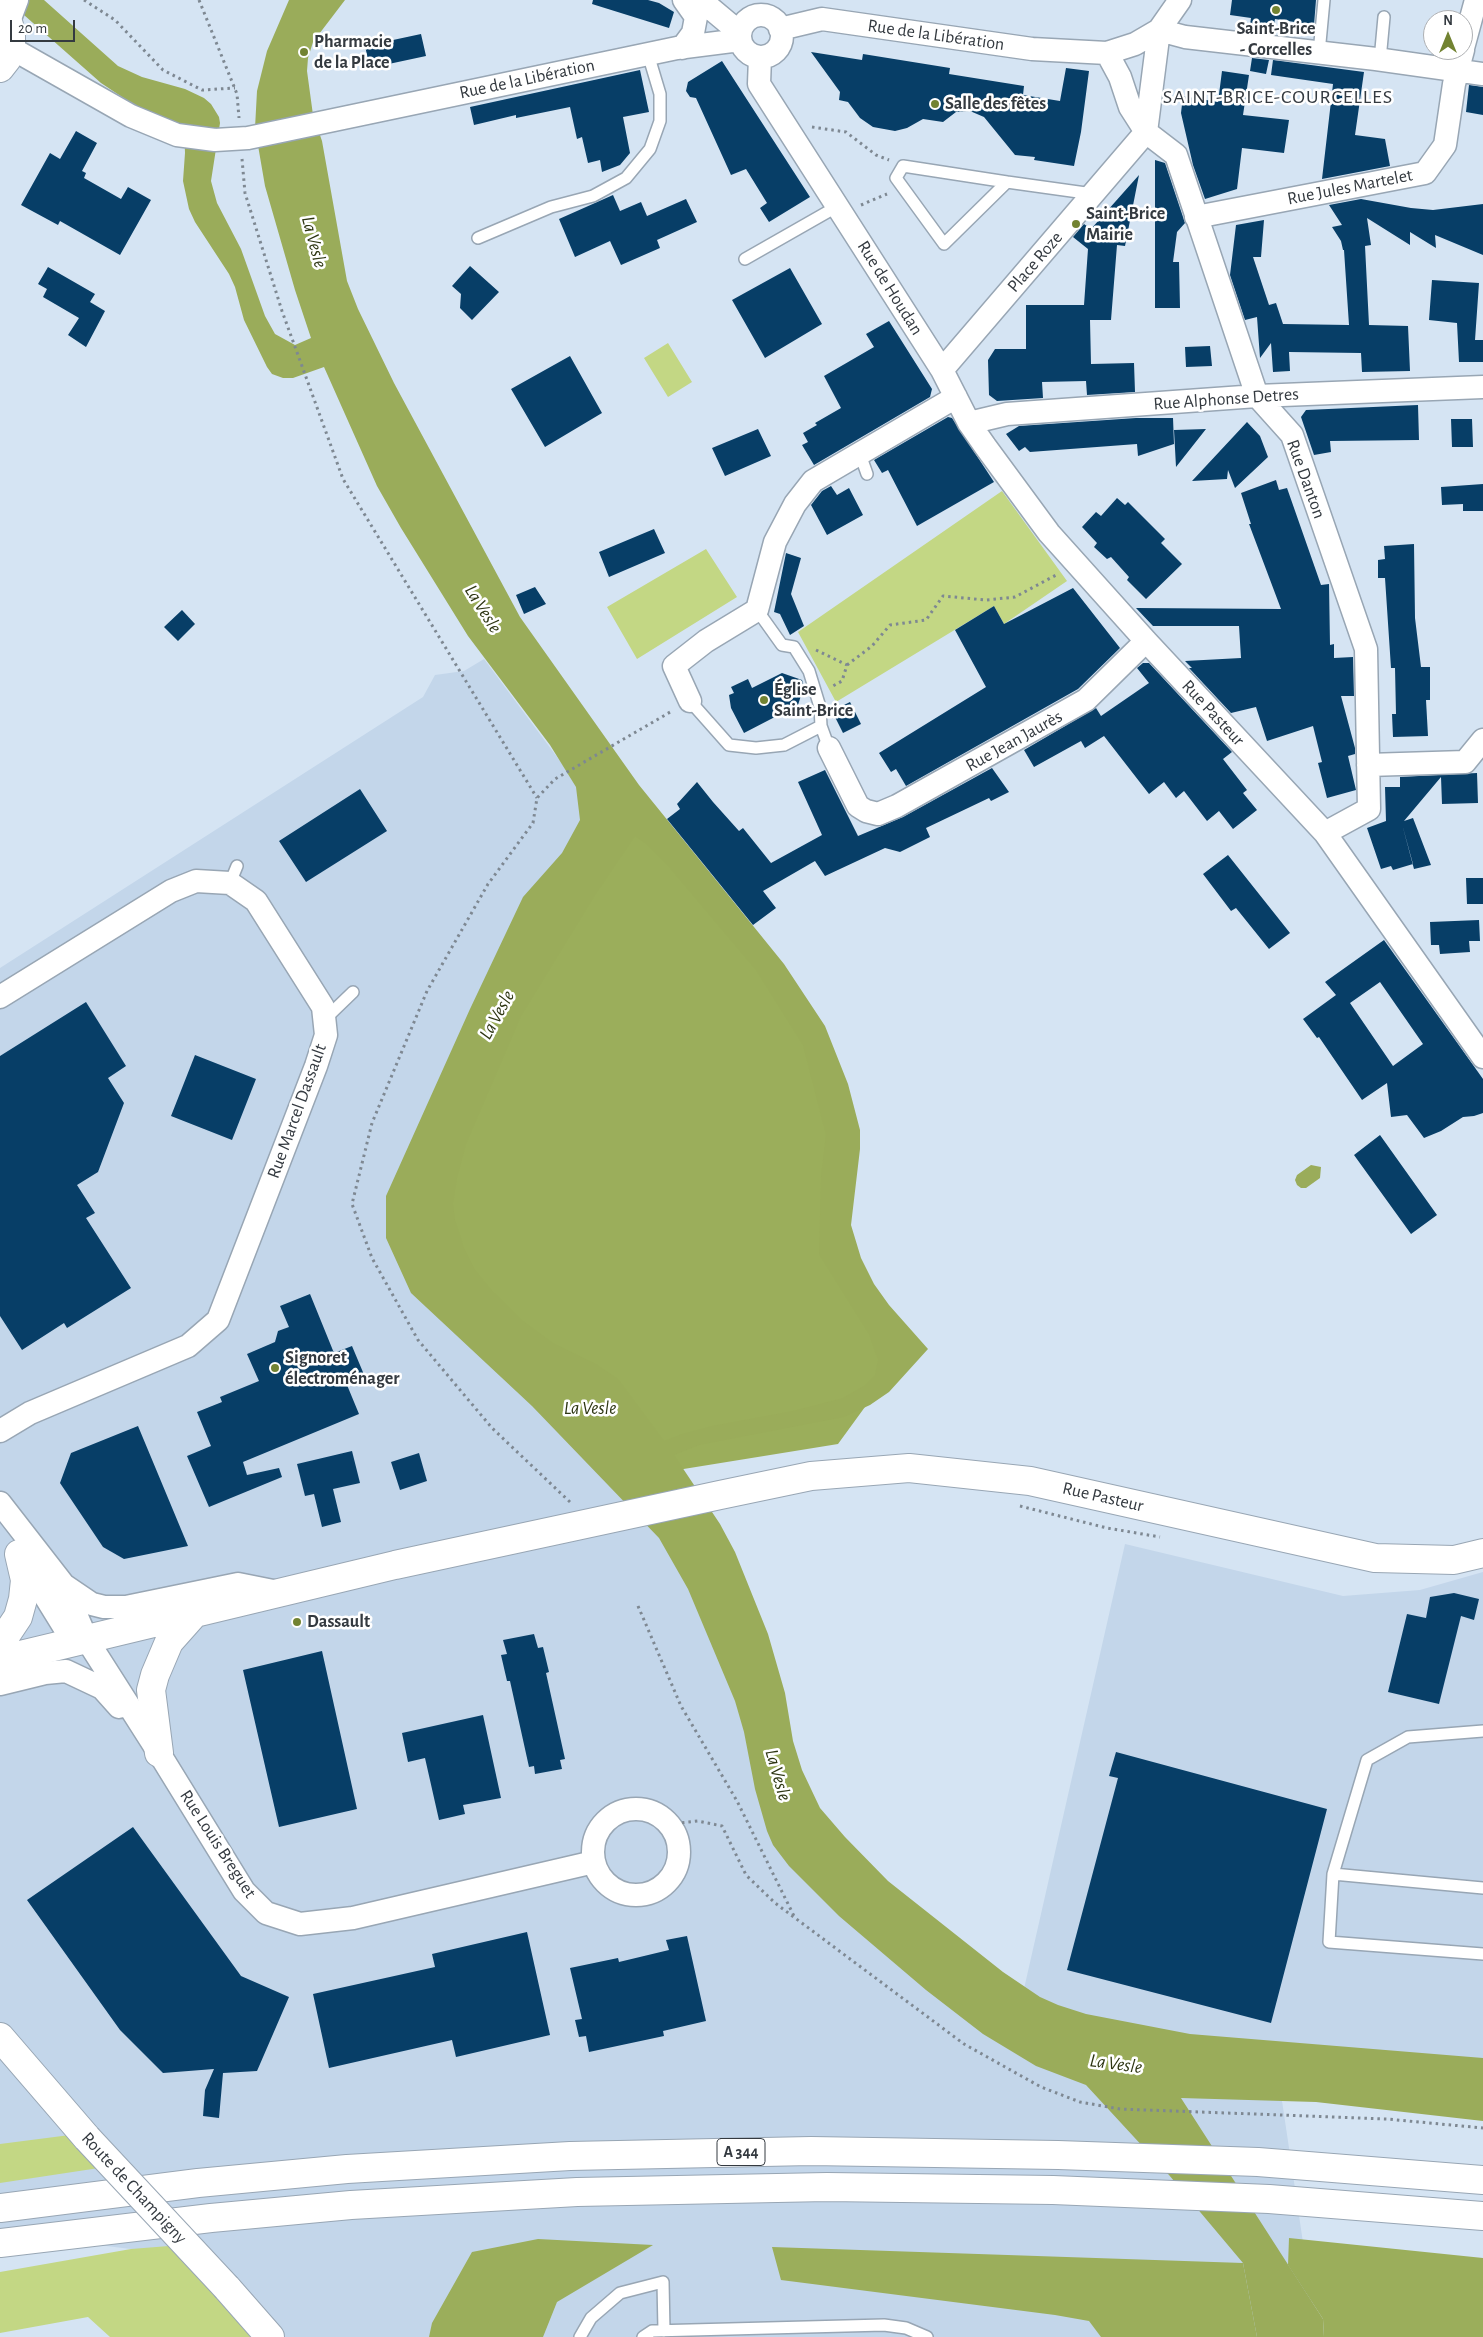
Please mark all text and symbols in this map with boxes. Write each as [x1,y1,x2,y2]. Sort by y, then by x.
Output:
marker: Saint-Brice - Corcelles [1270,4,1282,16]
scale bar [12,10,78,42]
north arrow [1423,10,1473,60]
text: N [1443,14,1453,28]
street label: Rue de la Libération [866,15,1006,55]
place label: Saint-Brice - Corcelles [1236,18,1316,60]
text: 20 m [18,21,47,36]
place label: Pharmacie de la Place [314,31,392,74]
marker: Pharmacie de la Place [298,46,310,58]
street label: Rue de la Libération [457,54,597,104]
district label: SAINT-BRICE-COURCELLES [1160,85,1396,109]
place label: Salle des fêtes [945,93,1046,115]
marker: Salle des fêtes [929,98,941,110]
street label: Rue Jules Martelet [1285,164,1415,210]
place label: Saint-Brice Mairie [1086,203,1165,245]
water label: La Vesle [296,214,332,270]
marker: Saint-Brice Mairie [1070,218,1082,230]
street label: Place Roze [1003,227,1067,297]
street label: Rue de Houdan [852,237,928,339]
street label: Rue Alphonse Detres [1153,383,1299,415]
street label: Rue Danton [1282,437,1330,521]
water label: La Vesle [459,581,507,637]
street label: Rue Pasteur [1177,675,1249,751]
place label: Église Saint-Brice [774,679,853,722]
marker: Église Saint-Brice [758,694,770,706]
street label: Rue Jean Jaurès [962,706,1066,776]
water label: La Vesle [474,986,520,1044]
street label: Rue Marcel Dassault [263,1041,331,1181]
place label: Signoret électroménager [285,1347,400,1390]
marker: Signoret électroménager [269,1362,281,1374]
water label: La Vesle [564,1397,616,1419]
street label: Rue Pasteur [1060,1477,1146,1517]
place label: Dassault [307,1611,370,1633]
marker: Dassault [291,1616,303,1628]
water label: La Vesle [760,1747,796,1803]
street label: Rue Louis Breguet [175,1786,261,1902]
water label: La Vesle [1088,2049,1144,2079]
street label: Route de Champigny [77,2128,191,2248]
road number: A 344 [717,2138,765,2166]

